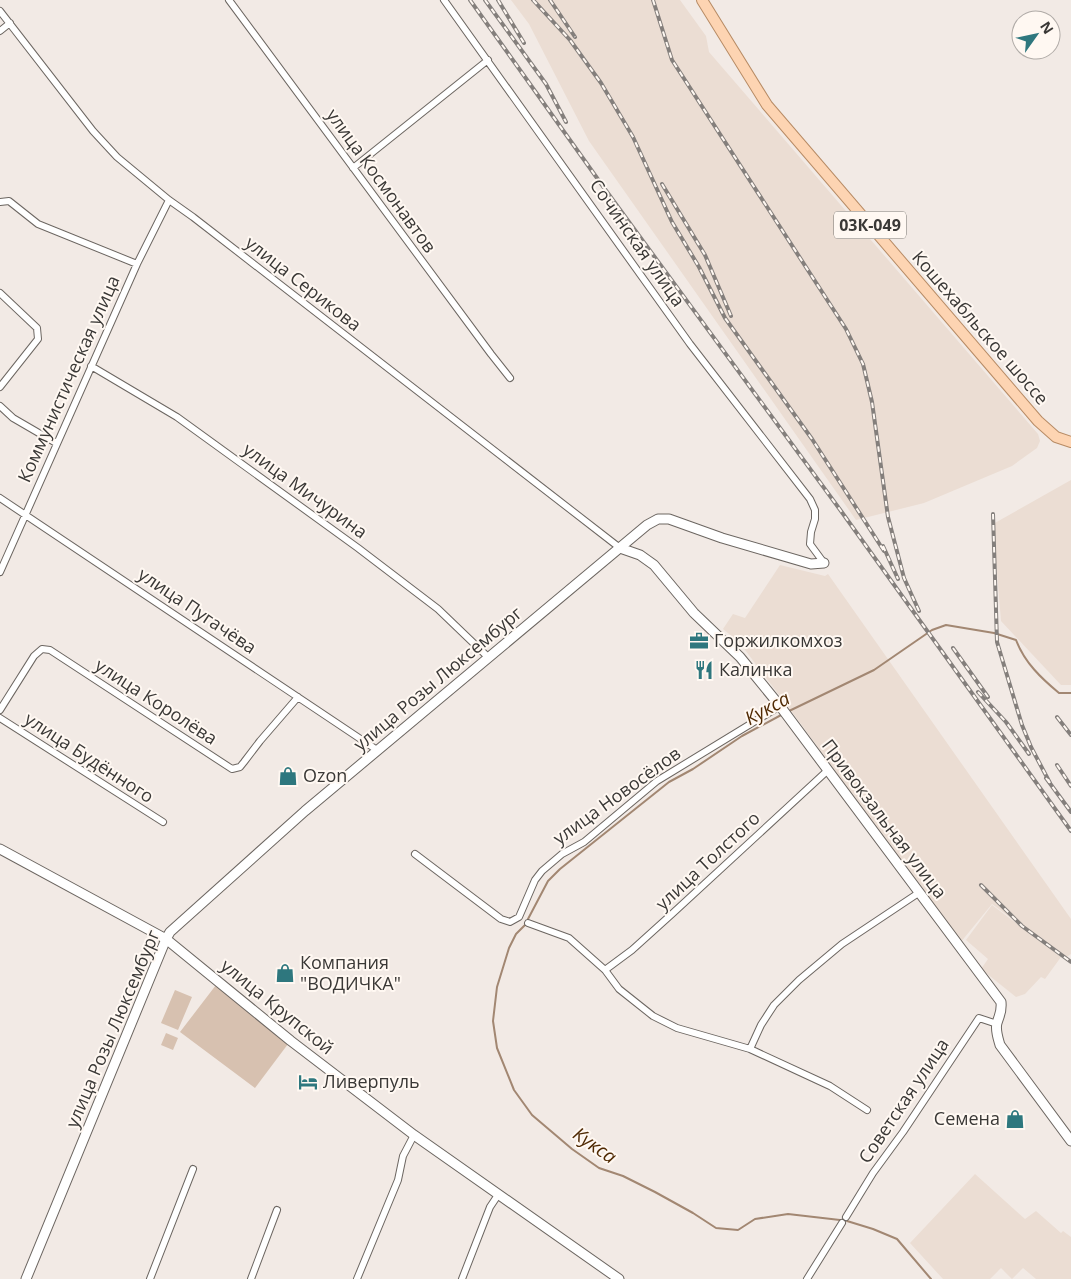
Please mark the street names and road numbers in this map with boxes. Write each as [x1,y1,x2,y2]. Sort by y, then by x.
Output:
street label: улица Космонавтов [321,104,442,257]
street label: Сочинская улица [585,174,691,311]
road number: 03К-049 [834,212,906,238]
street label: улица Серикова [241,230,367,336]
street label: Кошехабльское шоссе [907,245,1054,409]
street label: Коммунистическая улица [12,271,125,486]
street label: улица Мичурина [239,437,373,543]
street label: улица Пугачёва [134,562,261,659]
street label: улица Розы Люксембург [348,600,527,756]
street label: улица Королёва [91,653,222,750]
street label: улица Будённого [20,706,159,808]
street label: Привокзальная улица [817,734,953,903]
street label: улица Новосёлов [548,741,685,850]
street label: улица Толстого [650,806,765,915]
street label: улица Розы Люксембург [59,926,165,1131]
street label: улица Крупской [216,953,339,1059]
street label: Советская улица [852,1033,954,1168]

